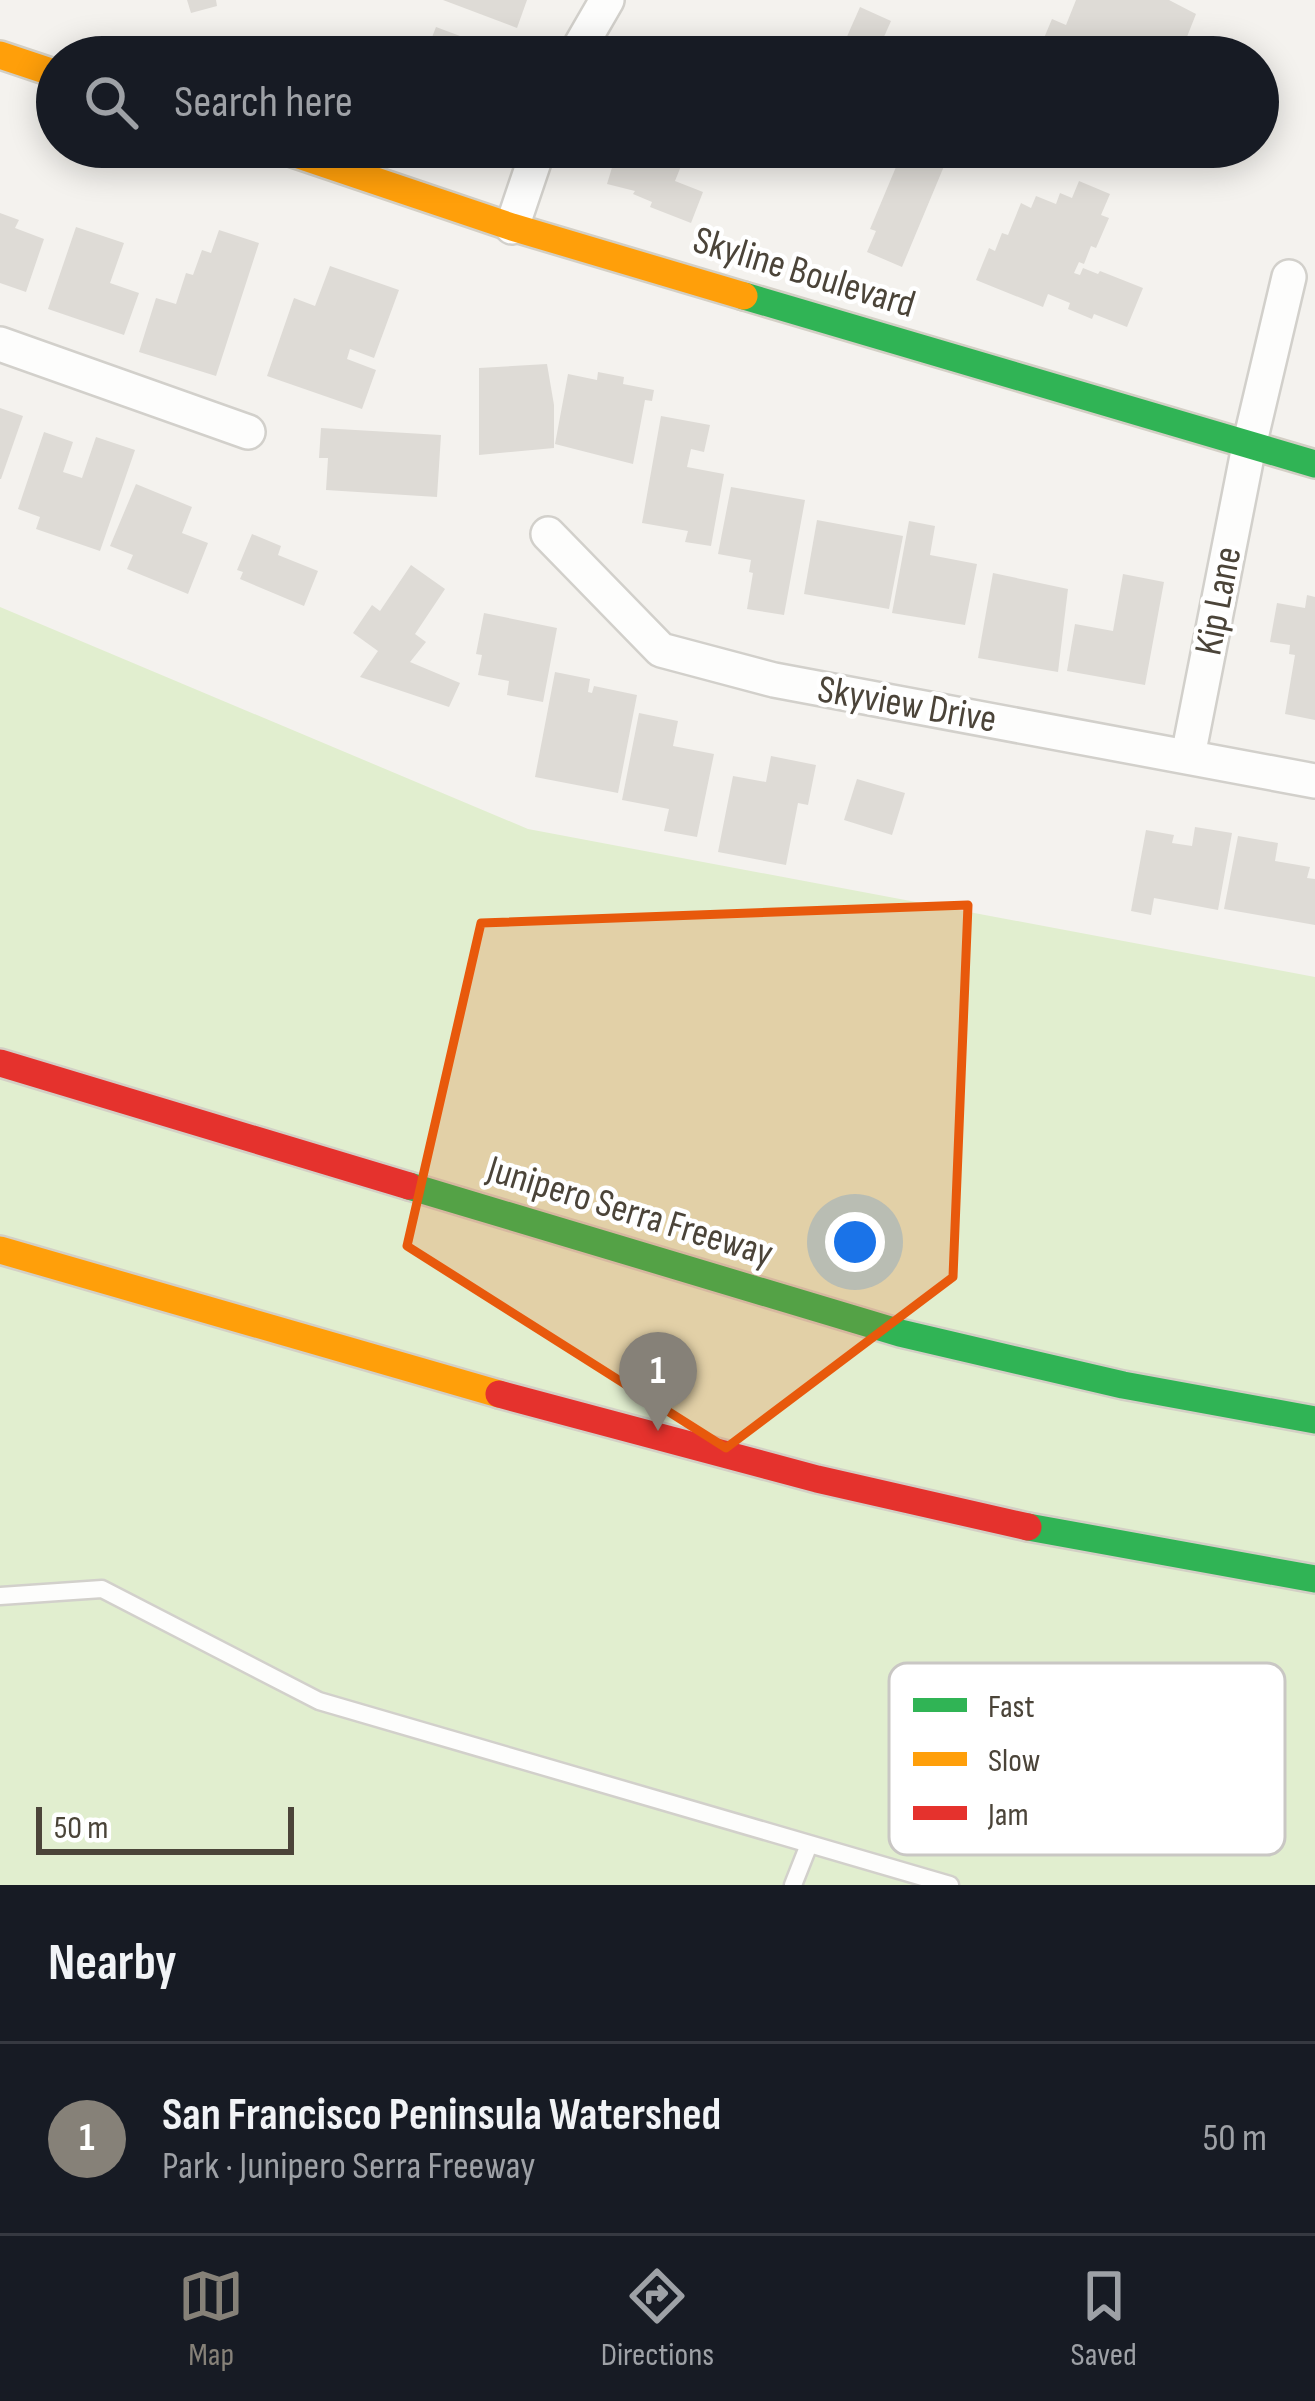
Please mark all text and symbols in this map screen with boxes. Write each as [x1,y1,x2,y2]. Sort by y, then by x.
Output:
search box [36,36,1279,168]
icon: search [78,69,144,135]
text: Search here [174,75,353,130]
street label: Skyline Boulevard [687,217,921,329]
street label: Kip Lane [1186,543,1252,659]
street label: Skyview Drive [814,666,1000,744]
street label: Junipero Serra Freeway [481,1146,778,1278]
your location [825,1212,885,1272]
pin: 1 [619,1332,697,1431]
legend [889,1663,1285,1855]
text: Fast [988,1687,1035,1727]
text: Slow [988,1741,1040,1781]
text: Jam [987,1795,1029,1835]
scale bar [36,1801,294,1854]
text: 50 m [54,1808,108,1848]
text: Nearby [48,1933,177,1994]
text: San Francisco Peninsula Watershed [162,2088,721,2143]
text: 1 [79,2115,95,2162]
text: 50 m [1203,2115,1267,2162]
text: Park · Junipero Serra Freeway [162,2143,535,2190]
tab: Map [178,2263,244,2375]
tab: Directions [601,2263,714,2375]
tab: Saved [1071,2263,1137,2375]

